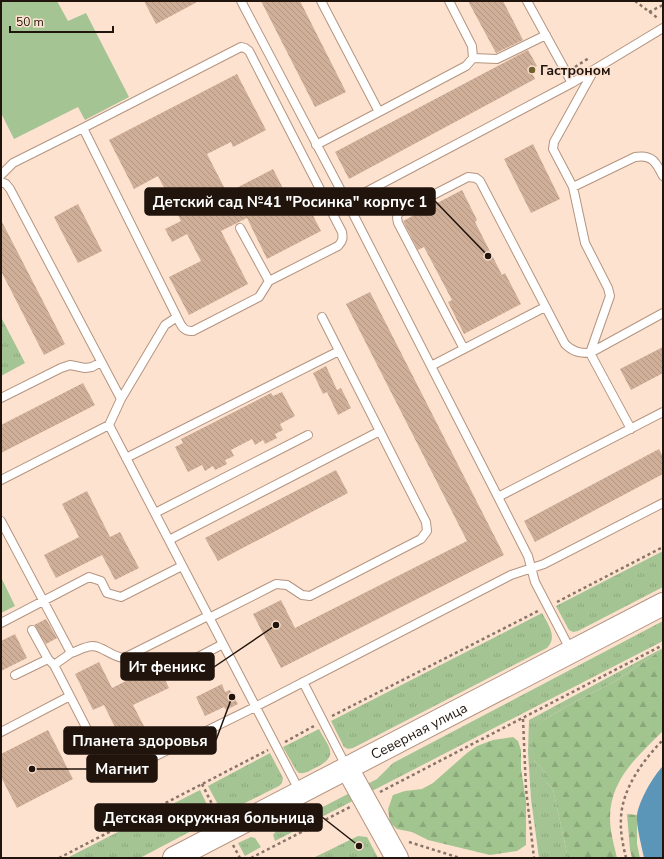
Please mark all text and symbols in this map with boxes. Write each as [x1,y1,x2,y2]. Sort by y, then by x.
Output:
scale bar [10,8,113,34]
text: 50 m [16,14,44,30]
place label: Гастроном [540,61,611,80]
marker: Гастроном [527,65,537,75]
callout: Детский сад №41 "Росинка" корпус 1 [145,188,435,215]
text: Детский сад №41 "Росинка" корпус 1 [153,192,427,212]
callout: Ит феникс [121,653,214,680]
text: Ит феникс [128,657,206,677]
street label: Северная улица [368,698,471,764]
callout: Планета здоровья [64,727,216,754]
text: Планета здоровья [72,731,208,751]
callout: Магнит [87,755,157,782]
text: Магнит [95,759,149,779]
callout: Детская окружная больница [95,804,322,831]
text: Детская окружная больница [103,808,315,828]

